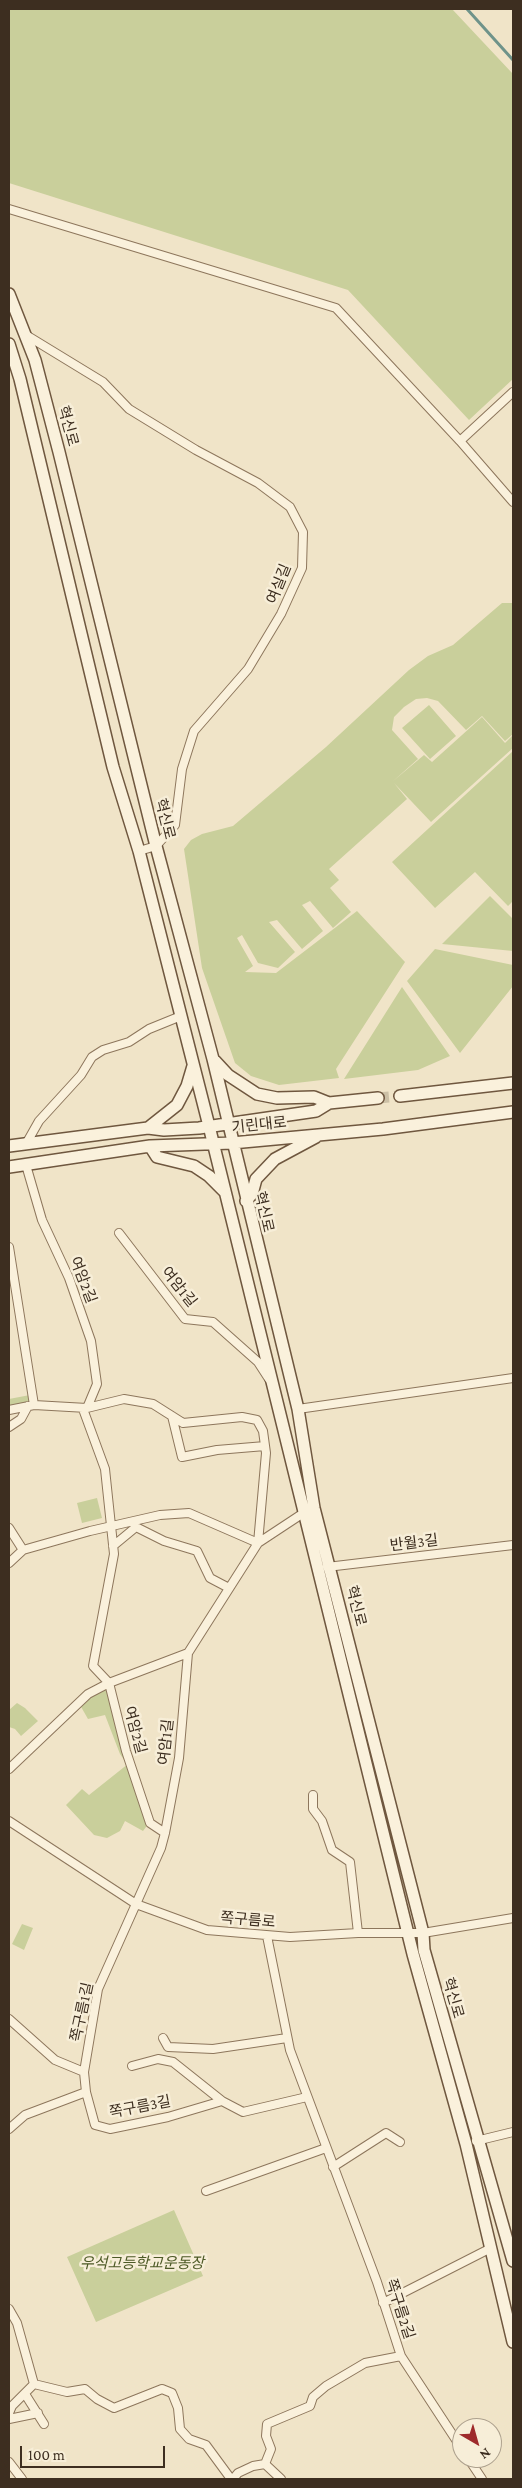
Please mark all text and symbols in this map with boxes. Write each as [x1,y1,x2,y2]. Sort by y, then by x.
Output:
street label: 혁신로 [54,404,82,448]
street label: 여실길 [263,561,295,607]
street label: 혁신로 [151,797,179,841]
street label: 기린대로 [231,1113,287,1137]
street label: 혁신로 [251,1190,277,1234]
street label: 여암2길 [66,1254,100,1306]
street label: 여암1길 [157,1263,201,1311]
street label: 반월3길 [389,1531,439,1555]
street label: 혁신로 [342,1584,370,1628]
street label: 여암2길 [120,1704,150,1756]
street label: 여암1길 [155,1718,177,1766]
street label: 쪽구름로 [220,1909,276,1931]
street label: 혁신로 [439,1976,467,2020]
street label: 쪽구름1길 [67,1981,97,2043]
street label: 쪽구름3길 [108,2092,172,2122]
park label: 우석고등학교운동장 [80,2254,204,2272]
street label: 쪽구름2길 [382,2277,418,2341]
north arrow [452,2418,502,2468]
scale bar [22,2436,168,2468]
text: N [477,2445,494,2463]
text: 100 m [28,2447,65,2463]

